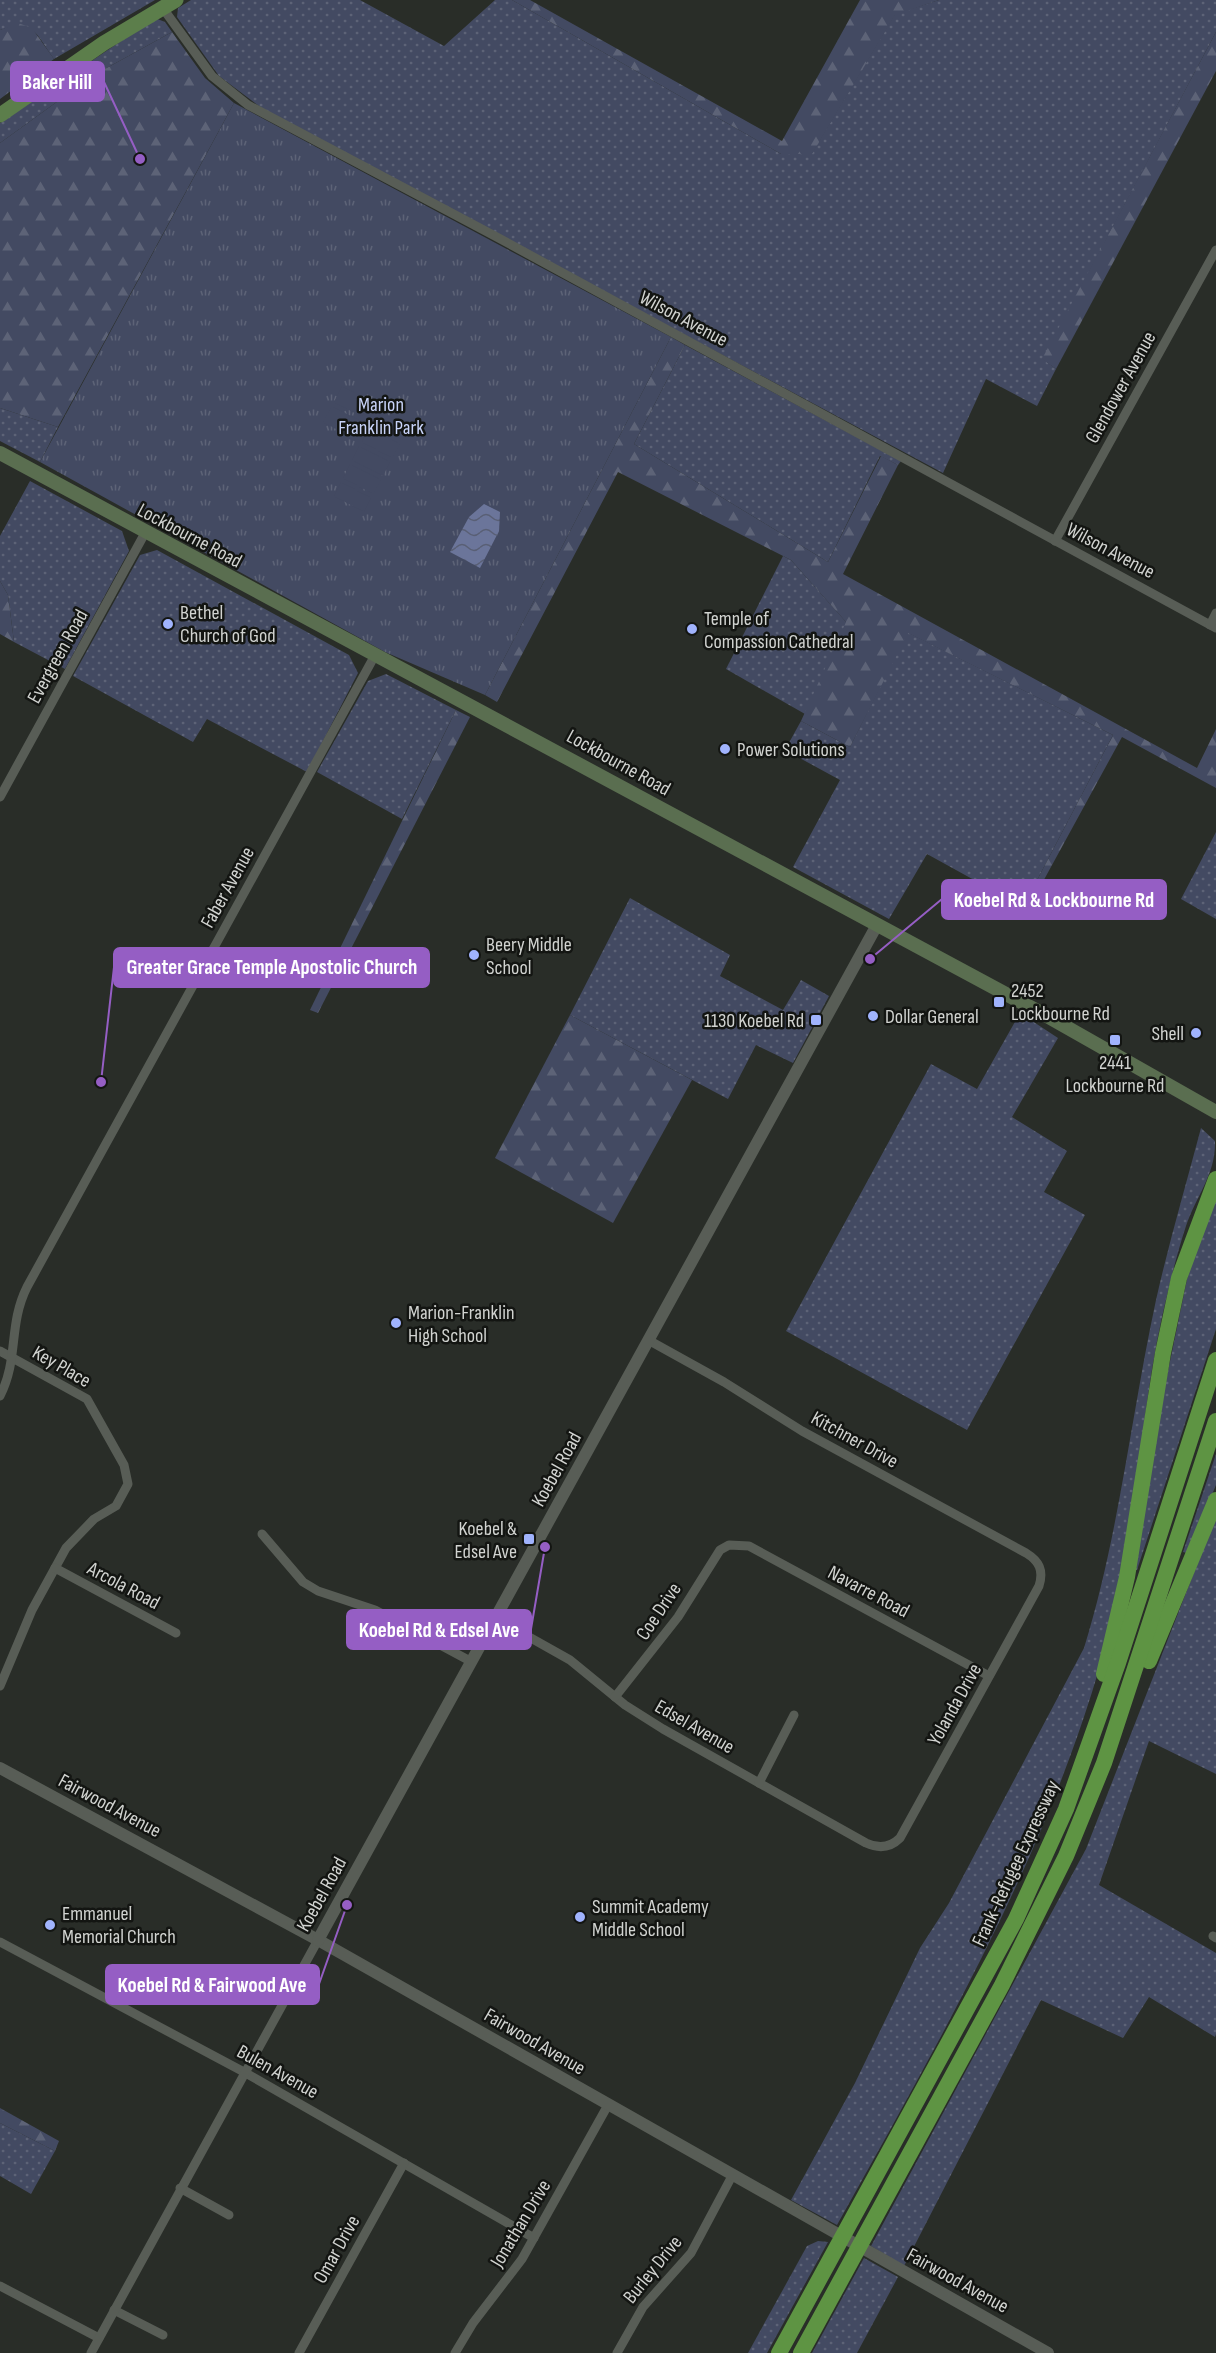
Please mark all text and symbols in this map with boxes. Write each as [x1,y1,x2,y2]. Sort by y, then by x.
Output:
callout: Baker Hill [11,62,104,101]
text: Baker Hill [22,70,92,95]
street label: Wilson Avenue [635,286,732,352]
street label: Glendower Avenue [1080,327,1161,447]
park label: Marion Franklin Park [338,393,424,440]
street label: Lockbourne Road [133,498,246,573]
street label: Wilson Avenue [1062,518,1159,584]
place label: Bethel Church of God [180,601,276,648]
street label: Evergreen Road [22,605,93,708]
place label: Temple of Compassion Cathedral [704,607,853,654]
marker: Bethel Church of God [161,617,175,631]
marker: Temple of Compassion Cathedral [685,622,699,636]
street label: Lockbourne Road [562,725,675,801]
place label: Power Solutions [737,738,845,762]
marker: Power Solutions [718,742,732,756]
street label: Faber Avenue [196,843,260,932]
callout: Koebel Rd & Lockbourne Rd [942,880,1166,919]
text: Koebel Rd & Lockbourne Rd [954,888,1154,913]
place label: Beery Middle School [486,933,572,980]
callout: Greater Grace Temple Apostolic Church [114,948,429,987]
marker: Beery Middle School [467,948,481,962]
text: Greater Grace Temple Apostolic Church [127,955,417,980]
place label: 2452 Lockbourne Rd [1011,979,1110,1026]
marker: 2452 Lockbourne Rd [992,995,1006,1009]
place label: Dollar General [885,1005,979,1029]
place label: 1130 Koebel Rd [704,1009,804,1033]
marker: Dollar General [866,1009,880,1023]
marker: 1130 Koebel Rd [809,1013,823,1027]
place label: Shell [1151,1022,1184,1046]
marker: Shell [1189,1026,1203,1040]
marker: 2441 Lockbourne Rd [1108,1033,1122,1047]
place label: 2441 Lockbourne Rd [1066,1051,1164,1098]
place label: Marion-Franklin High School [408,1301,515,1348]
marker: Marion-Franklin High School [389,1316,403,1330]
street label: Key Place [28,1341,95,1393]
street label: Kitchner Drive [807,1406,902,1474]
street label: Koebel Road [527,1428,587,1511]
place label: Koebel & Edsel Ave [454,1517,517,1564]
marker: Koebel & Edsel Ave [522,1532,536,1546]
street label: Arcola Road [82,1556,164,1615]
street label: Navarre Road [824,1560,913,1623]
street label: Coe Drive [631,1578,687,1645]
callout: Koebel Rd & Edsel Ave [347,1610,531,1649]
text: Koebel Rd & Edsel Ave [359,1618,519,1643]
street label: Yolanda Drive [923,1659,987,1750]
street label: Edsel Avenue [651,1695,738,1759]
street label: Fairwood Avenue [54,1769,165,1843]
street label: Frank-Refugee Expressway [967,1776,1065,1950]
street label: Koebel Road [292,1853,352,1936]
place label: Summit Academy Middle School [592,1895,709,1942]
place label: Emmanuel Memorial Church [62,1902,176,1949]
marker: Summit Academy Middle School [573,1910,587,1924]
marker: Emmanuel Memorial Church [43,1918,57,1932]
callout: Koebel Rd & Fairwood Ave [106,1965,319,2004]
text: Koebel Rd & Fairwood Ave [118,1973,306,1998]
street label: Fairwood Avenue [480,2003,589,2080]
street label: Bulen Avenue [232,2040,323,2104]
street label: Jonathan Drive [485,2175,556,2272]
street label: Omar Drive [308,2211,365,2288]
street label: Burley Drive [618,2231,687,2308]
street label: Fairwood Avenue [902,2243,1013,2319]

